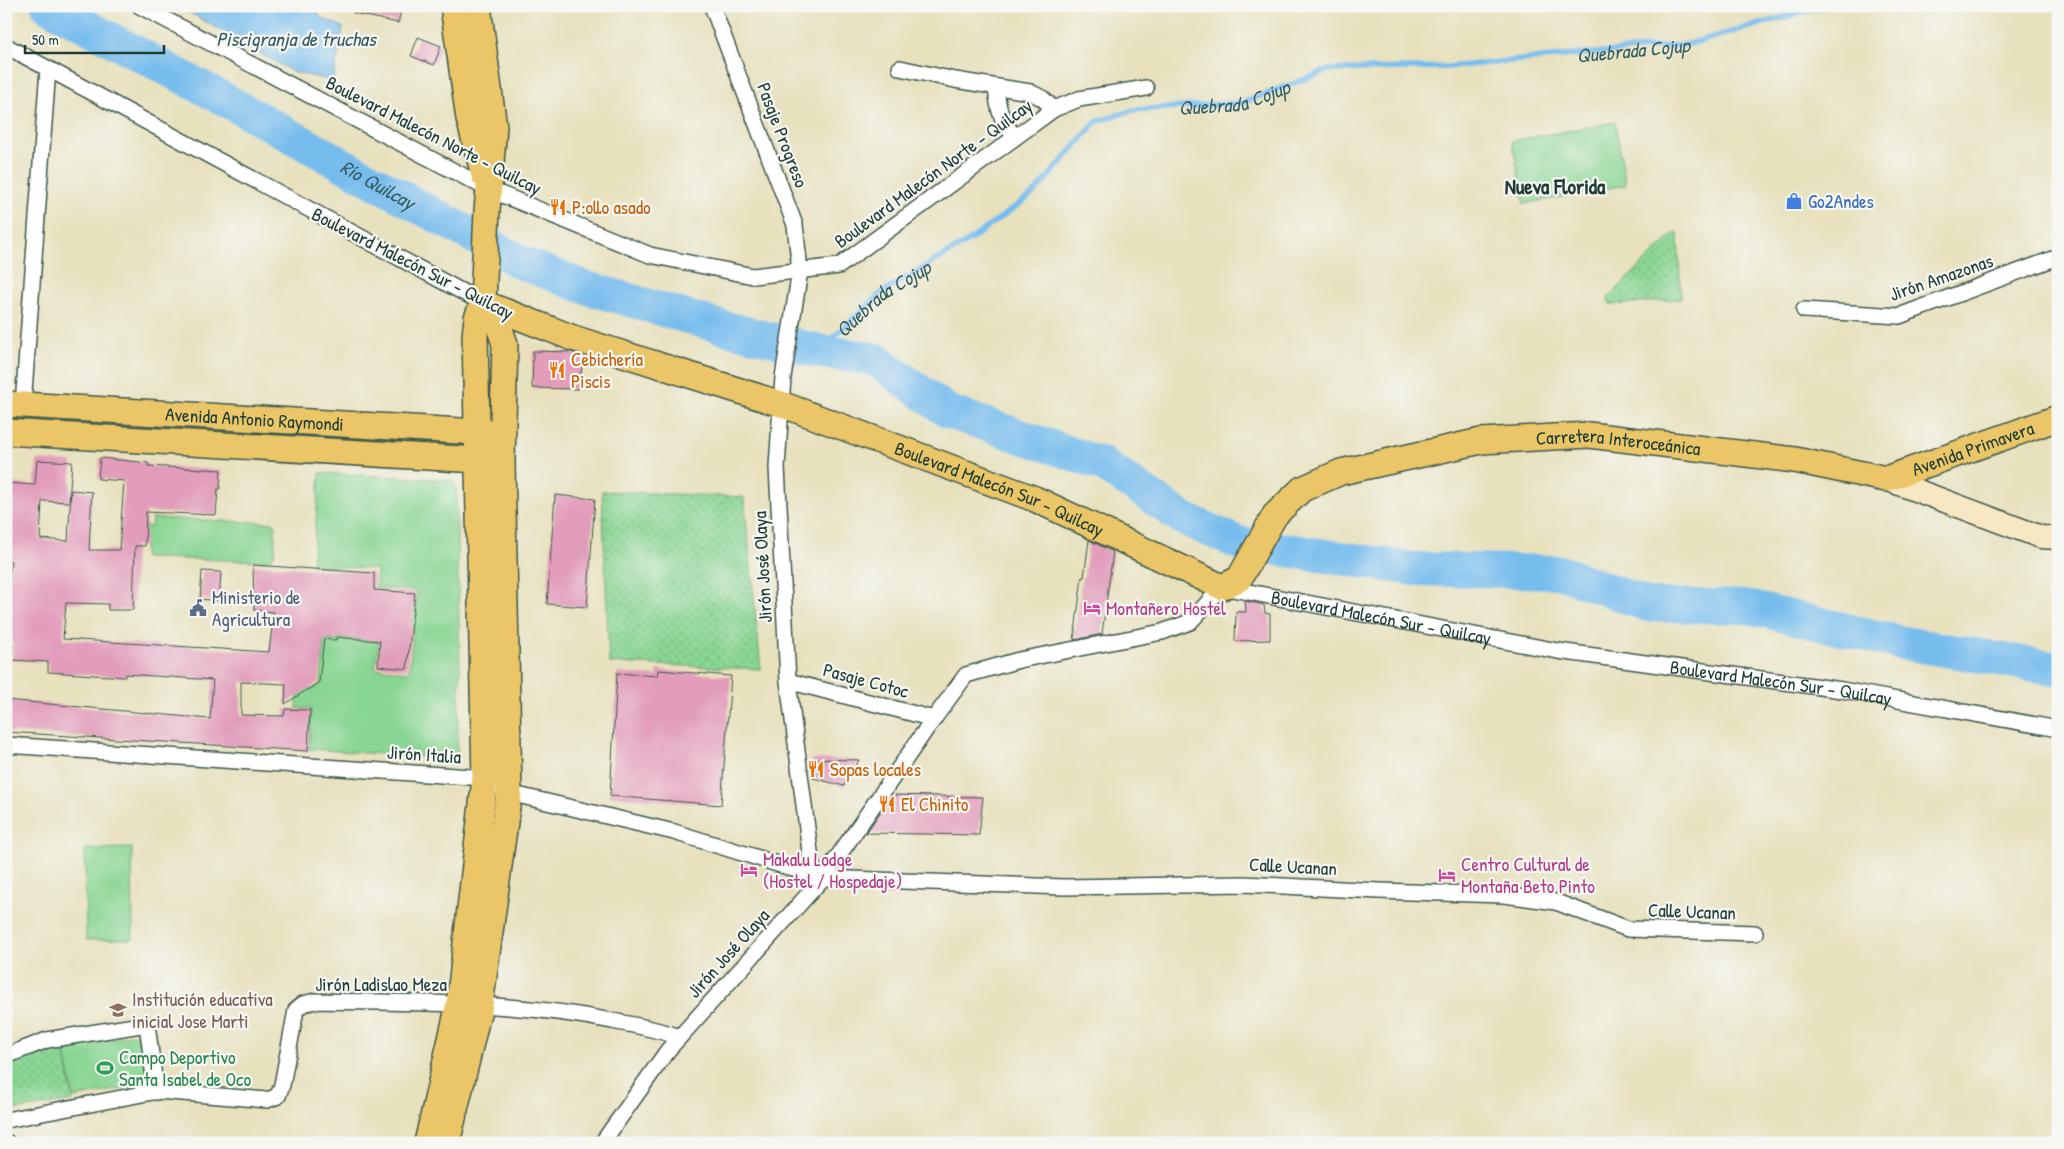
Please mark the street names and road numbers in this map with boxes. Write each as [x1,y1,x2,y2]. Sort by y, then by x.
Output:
street label: Boulevard Malecón Norte - Quilcay [322,69,546,201]
street label: Pasaje Progreso [751,79,815,191]
street label: Boulevard Malecón Norte - Quilcay [829,92,1037,254]
street label: Boulevard Malecón Sur - Quilcay [308,201,518,325]
street label: Jirón Amazonas [1886,247,1996,307]
street label: Avenida Antonio Raymondi [165,400,344,437]
street label: Avenida Primavera [1908,414,2038,482]
street label: Carretera Interoceánica [1535,422,1703,462]
street label: Boulevard Malecón Sur - Quilcay [891,435,1108,543]
street label: Jirón José Olaya [746,510,778,623]
street label: Boulevard Malecón Sur - Quilcay [1269,584,1493,651]
street label: Boulevard Malecón Sur - Quilcay [1669,654,1894,712]
street label: Pasaje Cotoc [820,656,912,704]
street label: Jirón Italia [386,738,463,770]
street label: Calle Ucanan [1248,851,1338,881]
street label: Calle Ucanan [1648,896,1736,926]
street label: Jirón José Olaya [681,902,775,1003]
street label: Jirón Ladislao Meza [315,971,447,997]

